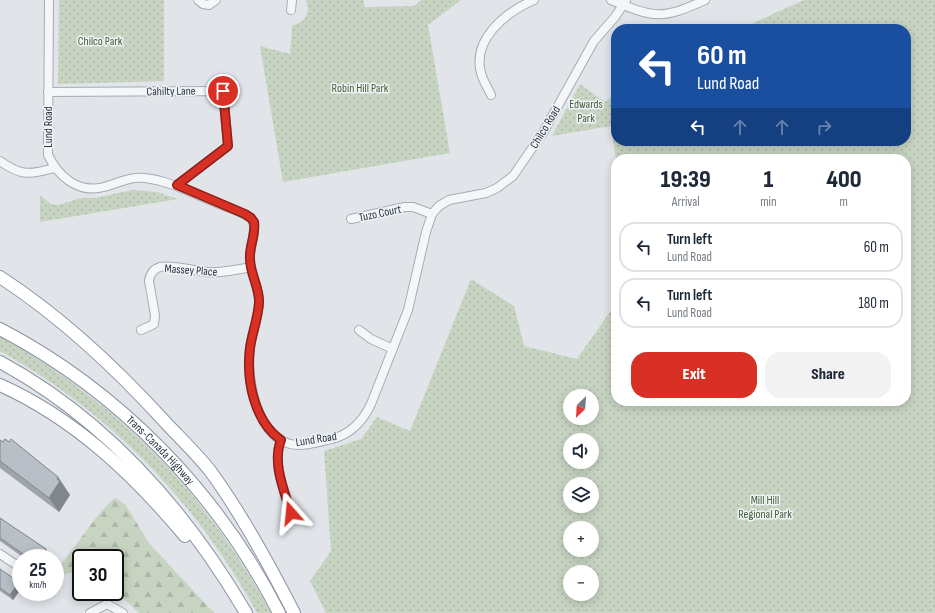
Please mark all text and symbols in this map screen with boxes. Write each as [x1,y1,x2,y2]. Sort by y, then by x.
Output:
park label: Chilco Park [78,34,123,49]
text: 60 m [697,39,746,72]
icon: left [631,40,683,92]
text: Lund Road [697,73,759,94]
pin [206,74,240,108]
icon: arrive [212,80,234,102]
park label: Robin Hill Park [332,81,389,96]
street label: Cahilty Lane [146,84,196,99]
park label: Edwards Park [569,97,603,126]
street label: Chilco Road [527,103,564,151]
street label: Lund Road [41,106,56,148]
icon: left [687,116,709,138]
icon: ahead [729,116,751,138]
icon: ahead [771,116,793,138]
icon: right [813,116,835,138]
text: 19:39 [661,165,711,194]
text: 1 [764,165,773,194]
text: 400 [826,165,861,194]
text: Arrival [672,194,700,210]
text: min [760,194,777,210]
text: m [840,194,848,210]
street label: Tuzo Court [358,202,403,225]
text: Turn left [667,230,712,249]
icon: left [633,236,655,258]
text: 60 m [864,238,889,257]
text: Lund Road [667,249,712,265]
street label: Massey Place [164,261,218,280]
text: Turn left [667,286,712,305]
icon: left [633,292,655,314]
text: 180 m [858,294,889,313]
text: Lund Road [667,305,712,321]
button: Exit [631,352,757,398]
button: Share [765,352,891,398]
north arrow [563,389,599,425]
map controls [563,389,599,601]
street label: Trans-Canada Highway [123,413,198,488]
street label: Lund Road [294,429,338,450]
button: sound [563,433,599,469]
button: layers [563,477,599,513]
position arrow [270,492,312,534]
park label: Mill Hill Regional Park [738,493,792,522]
button: + [563,521,599,557]
speed limit sign: 30 [72,549,124,601]
text: 25 [29,558,47,582]
button: − [563,565,599,601]
text: km/h [29,579,47,591]

